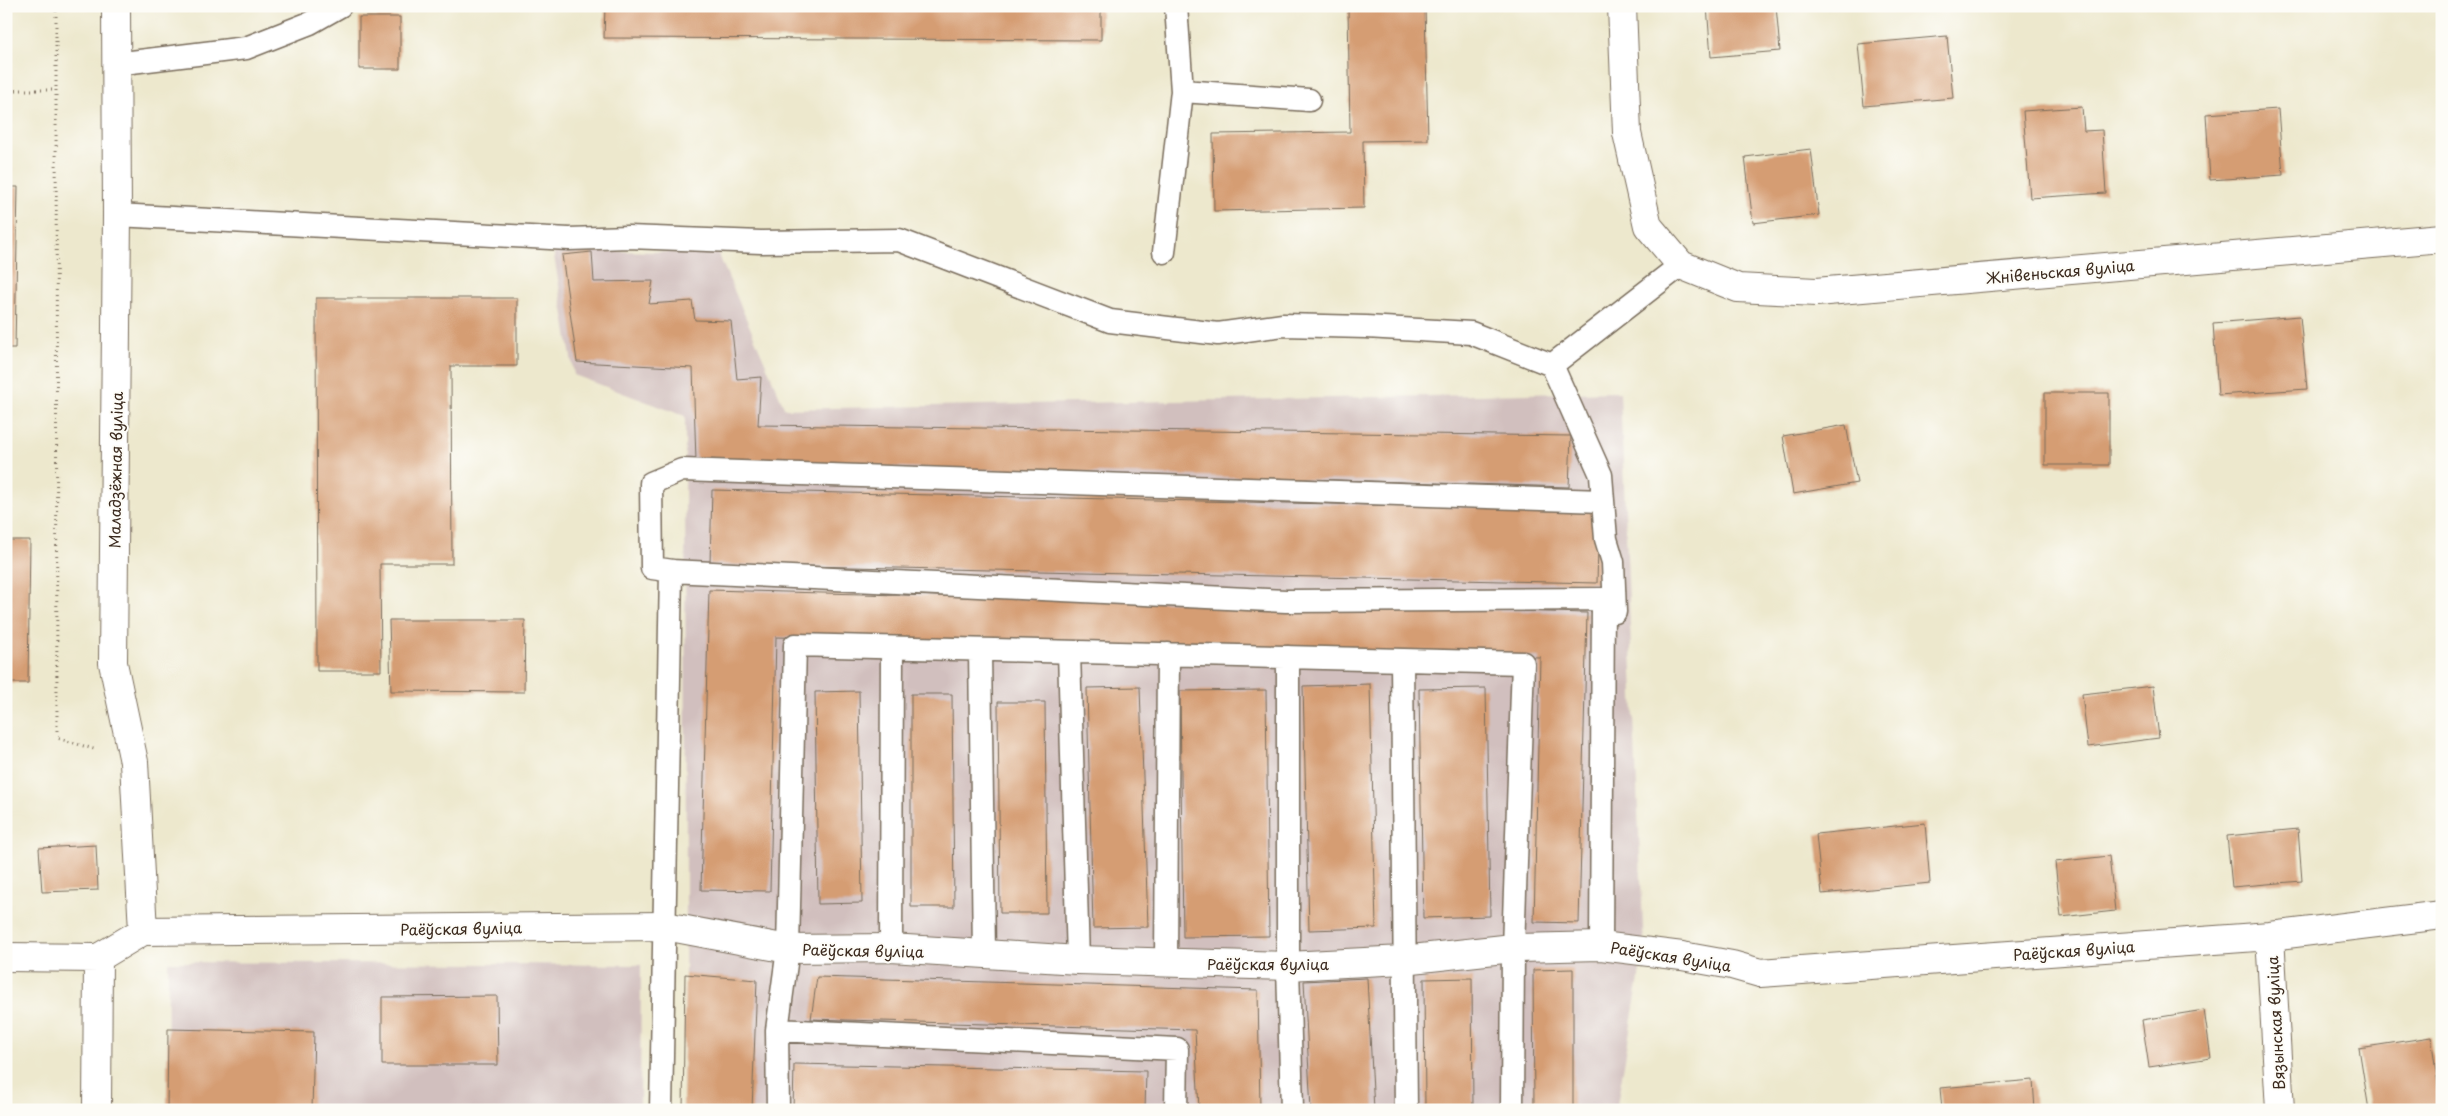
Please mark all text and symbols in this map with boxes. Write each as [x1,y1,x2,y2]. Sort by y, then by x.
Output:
street label: Жнівеньская вуліца [1985,253,2136,289]
street label: Маладзёжная вуліца [102,391,128,549]
street label: Раёўская вуліца [400,915,523,941]
street label: Раёўская вуліца [2012,934,2136,966]
street label: Раёўская вуліца [1609,935,1734,977]
street label: Раёўская вуліца [802,937,925,963]
street label: Раёўская вуліца [1207,952,1330,975]
street label: Вязынская вуліца [2260,955,2290,1091]

